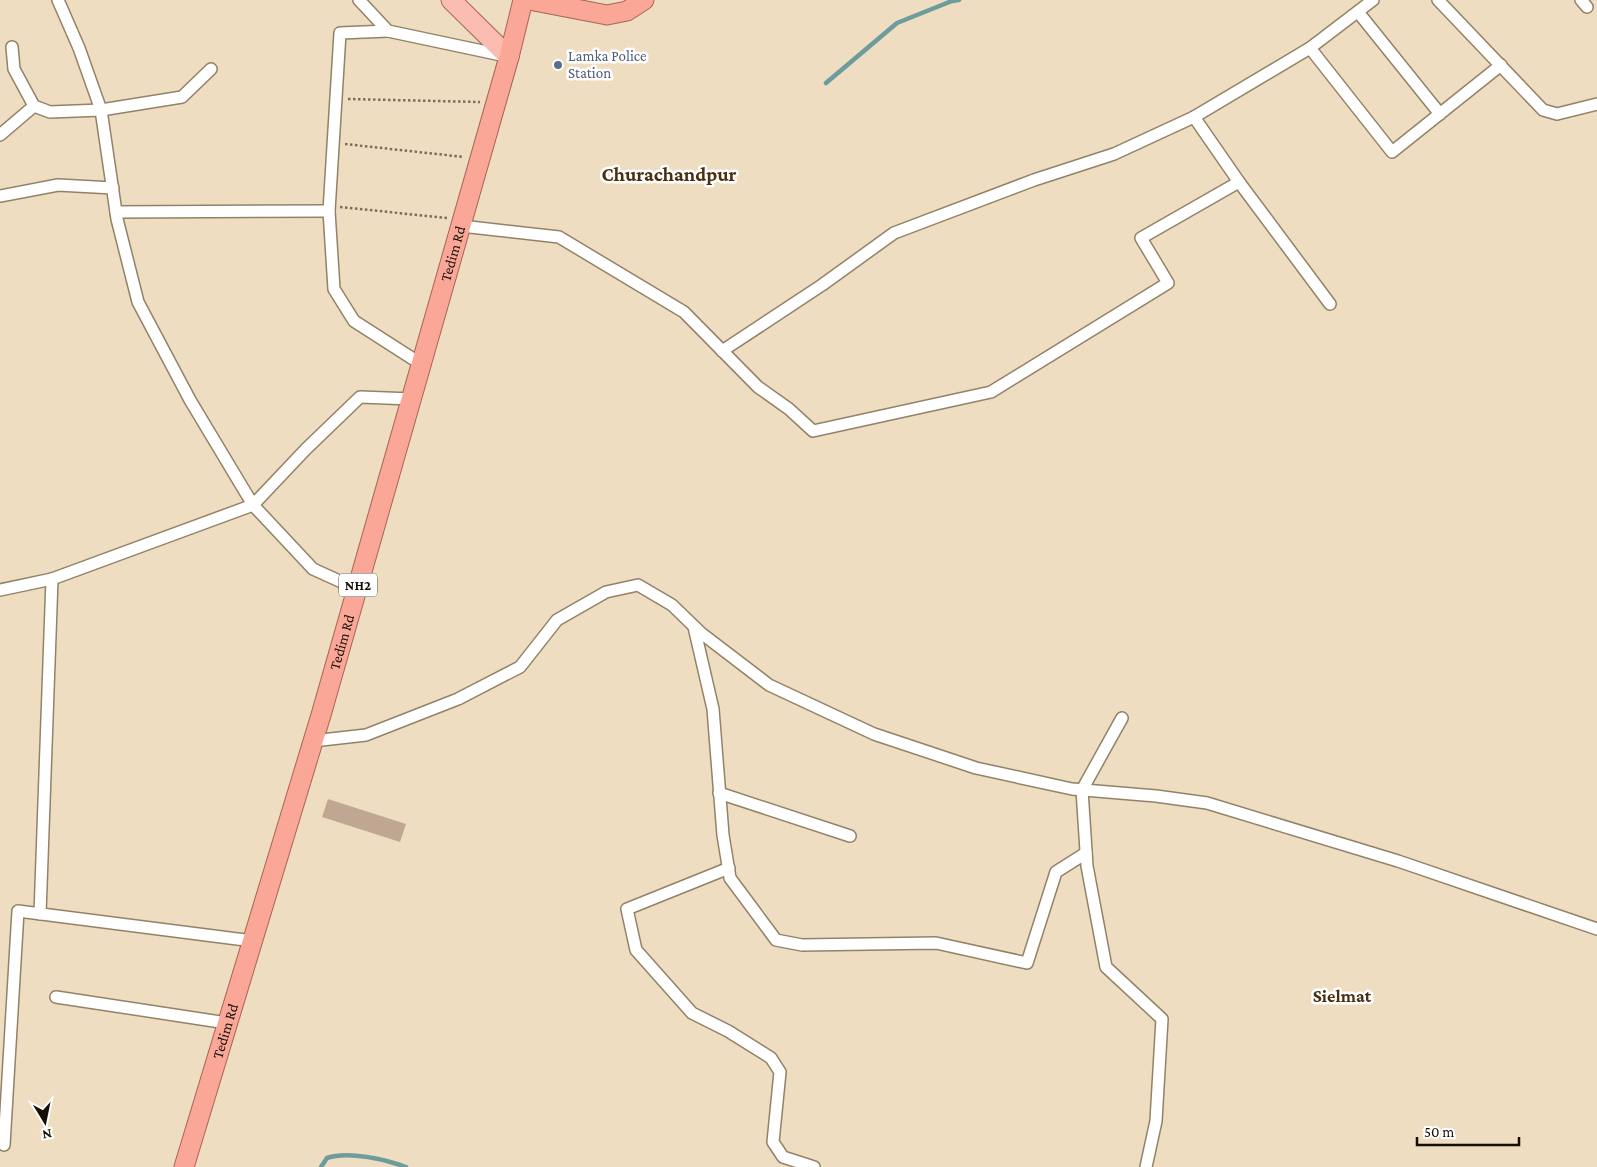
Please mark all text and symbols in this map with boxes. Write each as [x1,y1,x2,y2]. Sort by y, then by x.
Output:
place label: Lamka Police Station [568,48,647,81]
marker: Lamka Police Station [552,59,564,71]
district label: Churachandpur [601,163,737,185]
street label: Tedim Rd [437,224,468,283]
road number: NH2 [339,574,377,596]
street label: Tedim Rd [326,613,357,672]
district label: Sielmat [1313,986,1372,1006]
street label: Tedim Rd [209,1001,241,1061]
north arrow [20,1097,70,1147]
scale bar [1417,1114,1520,1146]
text: 50 m [1424,1124,1454,1140]
text: N [41,1126,53,1144]

